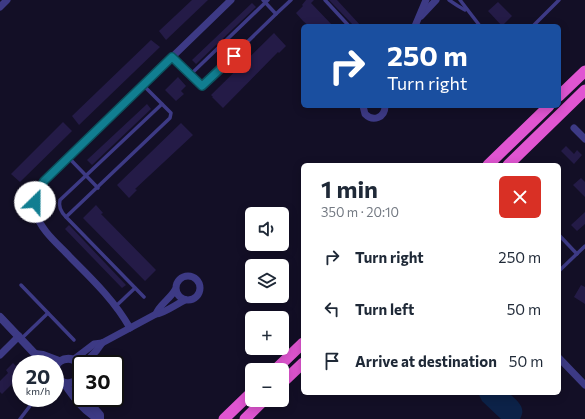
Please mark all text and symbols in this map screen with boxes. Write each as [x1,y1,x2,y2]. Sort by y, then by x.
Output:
text: 250 m [387,38,468,72]
pin [217,39,251,73]
icon: right [321,40,373,92]
icon: arrive [223,45,245,67]
text: Turn right [387,72,467,94]
text: 1 min [321,174,378,203]
button: close [499,176,541,218]
position arrow [14,181,56,223]
text: 350 m · 20:10 [321,204,399,220]
map controls [245,207,289,407]
button: sound [245,207,289,251]
icon: right [321,246,343,268]
text: Turn right [355,248,424,266]
text: 250 m [498,248,541,266]
button: layers [245,259,289,303]
icon: left [321,298,343,320]
text: Turn left [355,300,414,318]
text: 50 m [507,300,541,318]
button: + [245,311,289,355]
icon: arrive [321,350,343,372]
text: Arrive at destination [355,352,497,370]
text: 50 m [509,352,543,370]
speed limit sign: 30 [72,355,124,407]
button: − [245,363,289,407]
text: 20 [26,364,50,388]
text: km/h [26,385,50,397]

